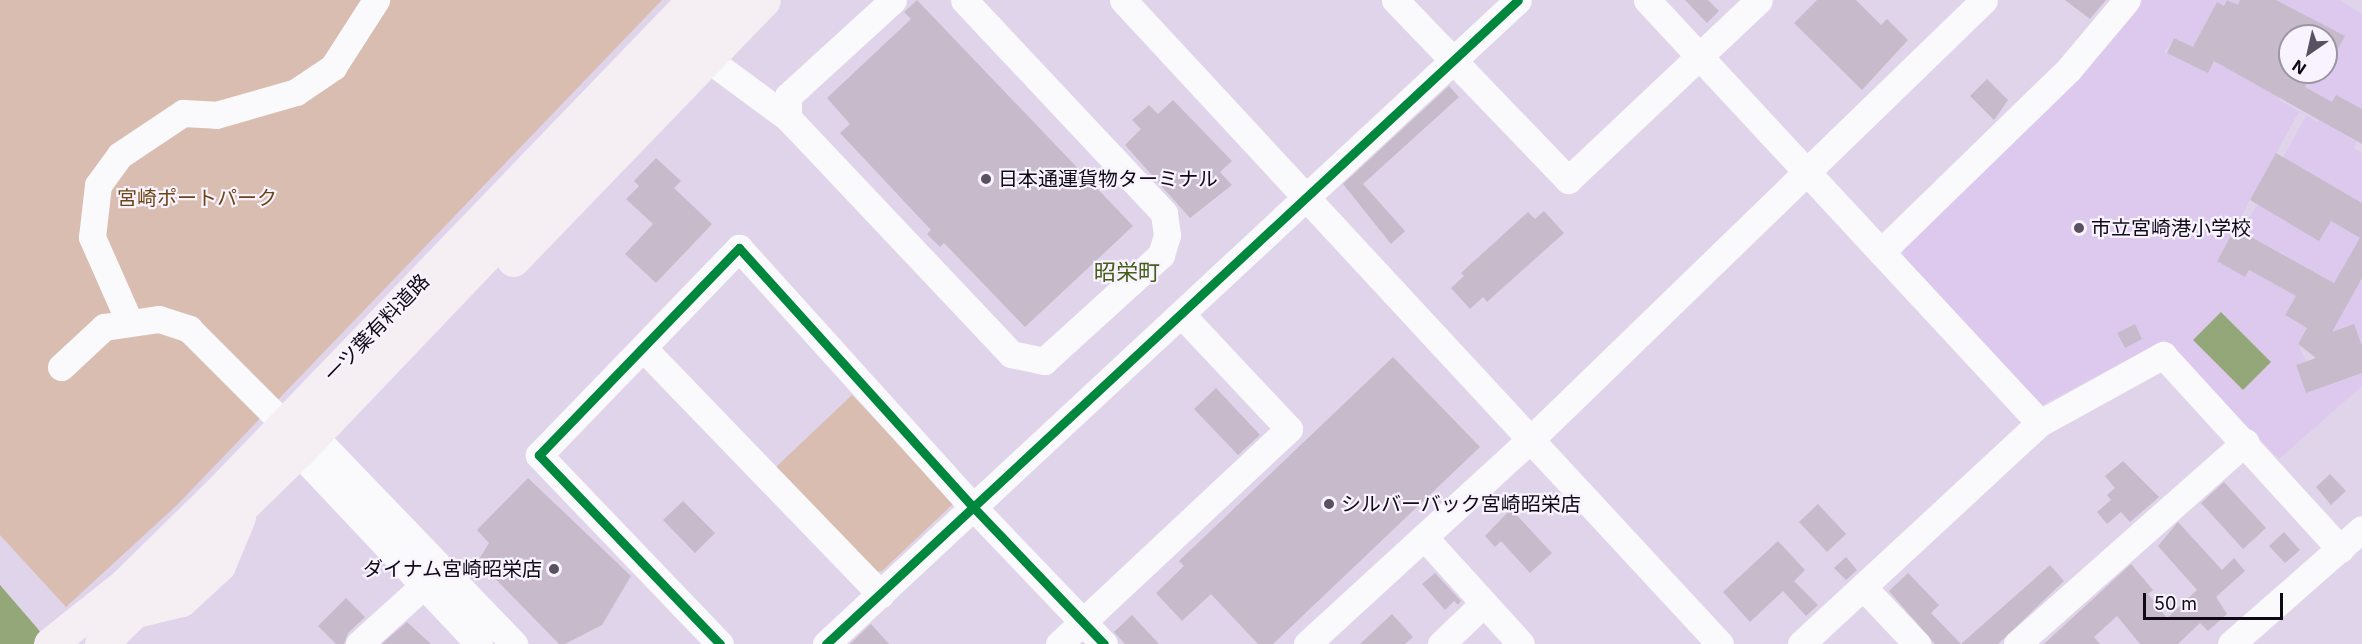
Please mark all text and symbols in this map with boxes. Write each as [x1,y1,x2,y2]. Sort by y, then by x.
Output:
north arrow [2278,24,2338,84]
text: N [2288,56,2310,79]
place label: 日本通運貨物ターミナル [998,167,1218,191]
marker: 日本通運貨物ターミナル [979,172,993,186]
park label: 宮崎ポートパーク [117,186,277,210]
place label: 市立宮崎港小学校 [2091,216,2251,240]
marker: 市立宮崎港小学校 [2072,221,2086,235]
district label: 昭栄町 [1094,260,1160,286]
street label: 一ツ葉有料道路 [320,269,434,387]
place label: シルバーバック宮崎昭栄店 [1341,492,1581,516]
marker: シルバーバック宮崎昭栄店 [1322,497,1336,511]
place label: ダイナム宮崎昭栄店 [362,557,542,581]
marker: ダイナム宮崎昭栄店 [547,562,561,576]
scale bar [2146,581,2286,619]
text: 50 m [2154,593,2197,614]

